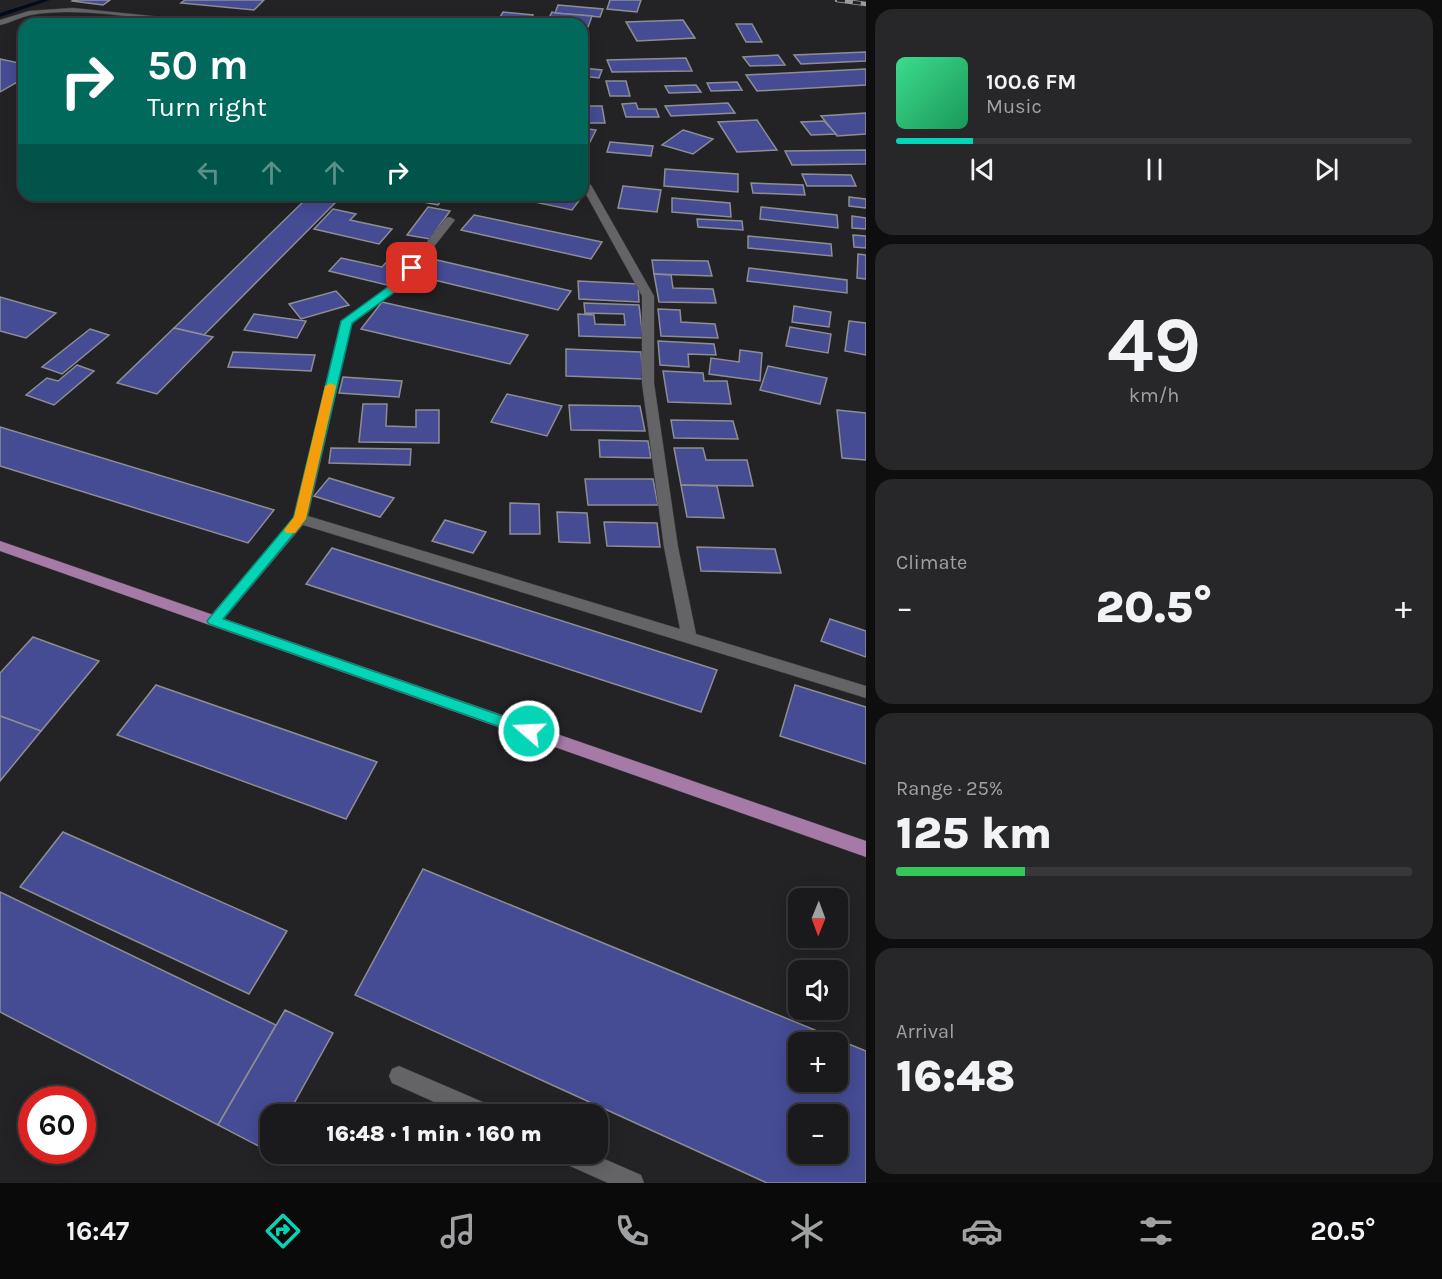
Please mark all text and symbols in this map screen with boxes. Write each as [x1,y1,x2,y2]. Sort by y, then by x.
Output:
text: 50 m [147,40,249,90]
icon: right [48,42,126,120]
text: 100.6 FM [986,69,1077,95]
text: Turn right [147,91,267,123]
text: Music [986,95,1042,118]
icon: previous [966,153,999,186]
icon: pause [1138,153,1171,186]
icon: next [1310,153,1343,186]
icon: left [192,156,225,189]
icon: ahead [255,156,288,189]
icon: ahead [318,156,351,189]
icon: right [381,156,414,189]
pin [386,242,437,293]
icon: arrive [395,251,428,284]
text: 49 [1107,299,1201,391]
text: km/h [1129,384,1179,407]
text: Climate [896,551,967,574]
text: 20.5° [1096,581,1212,633]
text: − [896,588,913,626]
text: + [1395,588,1412,626]
position arrow [497,699,561,763]
text: Range · 25% [896,777,1003,800]
text: 125 km [896,807,1052,859]
north arrow [788,888,848,948]
map controls [788,888,848,1164]
button: sound [788,960,848,1020]
text: Arrival [896,1020,955,1043]
button: + [788,1032,848,1092]
text: 16:48 [896,1050,1015,1102]
speed limit sign: 60 [18,1086,96,1164]
button: − [788,1104,848,1164]
text: 16:48 · 1 min · 160 m [326,1121,542,1147]
icon: directions [262,1210,304,1252]
icon: music [437,1210,479,1252]
icon: phone [611,1210,653,1252]
icon: climate [786,1210,828,1252]
icon: car [961,1210,1003,1252]
icon: filters [1135,1210,1177,1252]
text: 16:47 [66,1215,129,1247]
text: 20.5° [1310,1215,1376,1247]

